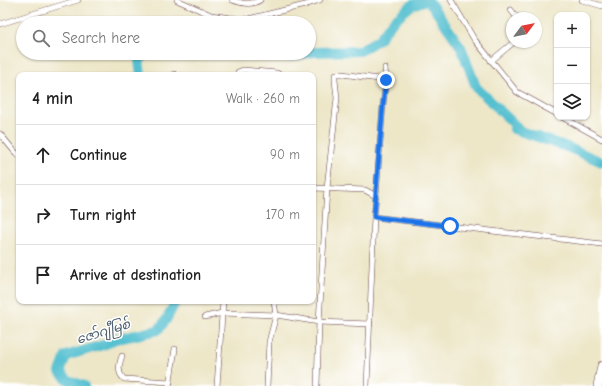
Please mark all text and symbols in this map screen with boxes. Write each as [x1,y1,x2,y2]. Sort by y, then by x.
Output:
north arrow [506,12,542,48]
map controls [554,12,590,120]
button: + [554,12,590,48]
search box [16,16,316,60]
icon: search [30,27,52,49]
text: Search here [62,29,140,47]
button: − [554,48,590,84]
route end [377,71,395,89]
button: layers [554,84,590,120]
text: 4 min [32,89,73,108]
text: Walk · 260 m [226,91,300,106]
icon: ahead [32,144,54,166]
text: Continue [70,146,127,164]
text: 90 m [270,147,300,162]
icon: right [32,204,54,226]
text: Turn right [70,206,136,224]
text: 170 m [266,207,300,222]
route start [441,217,459,235]
icon: arrive [32,264,54,286]
text: Arrive at destination [70,266,201,284]
water label: ဇော်ဂျီမြစ် [74,314,135,351]

